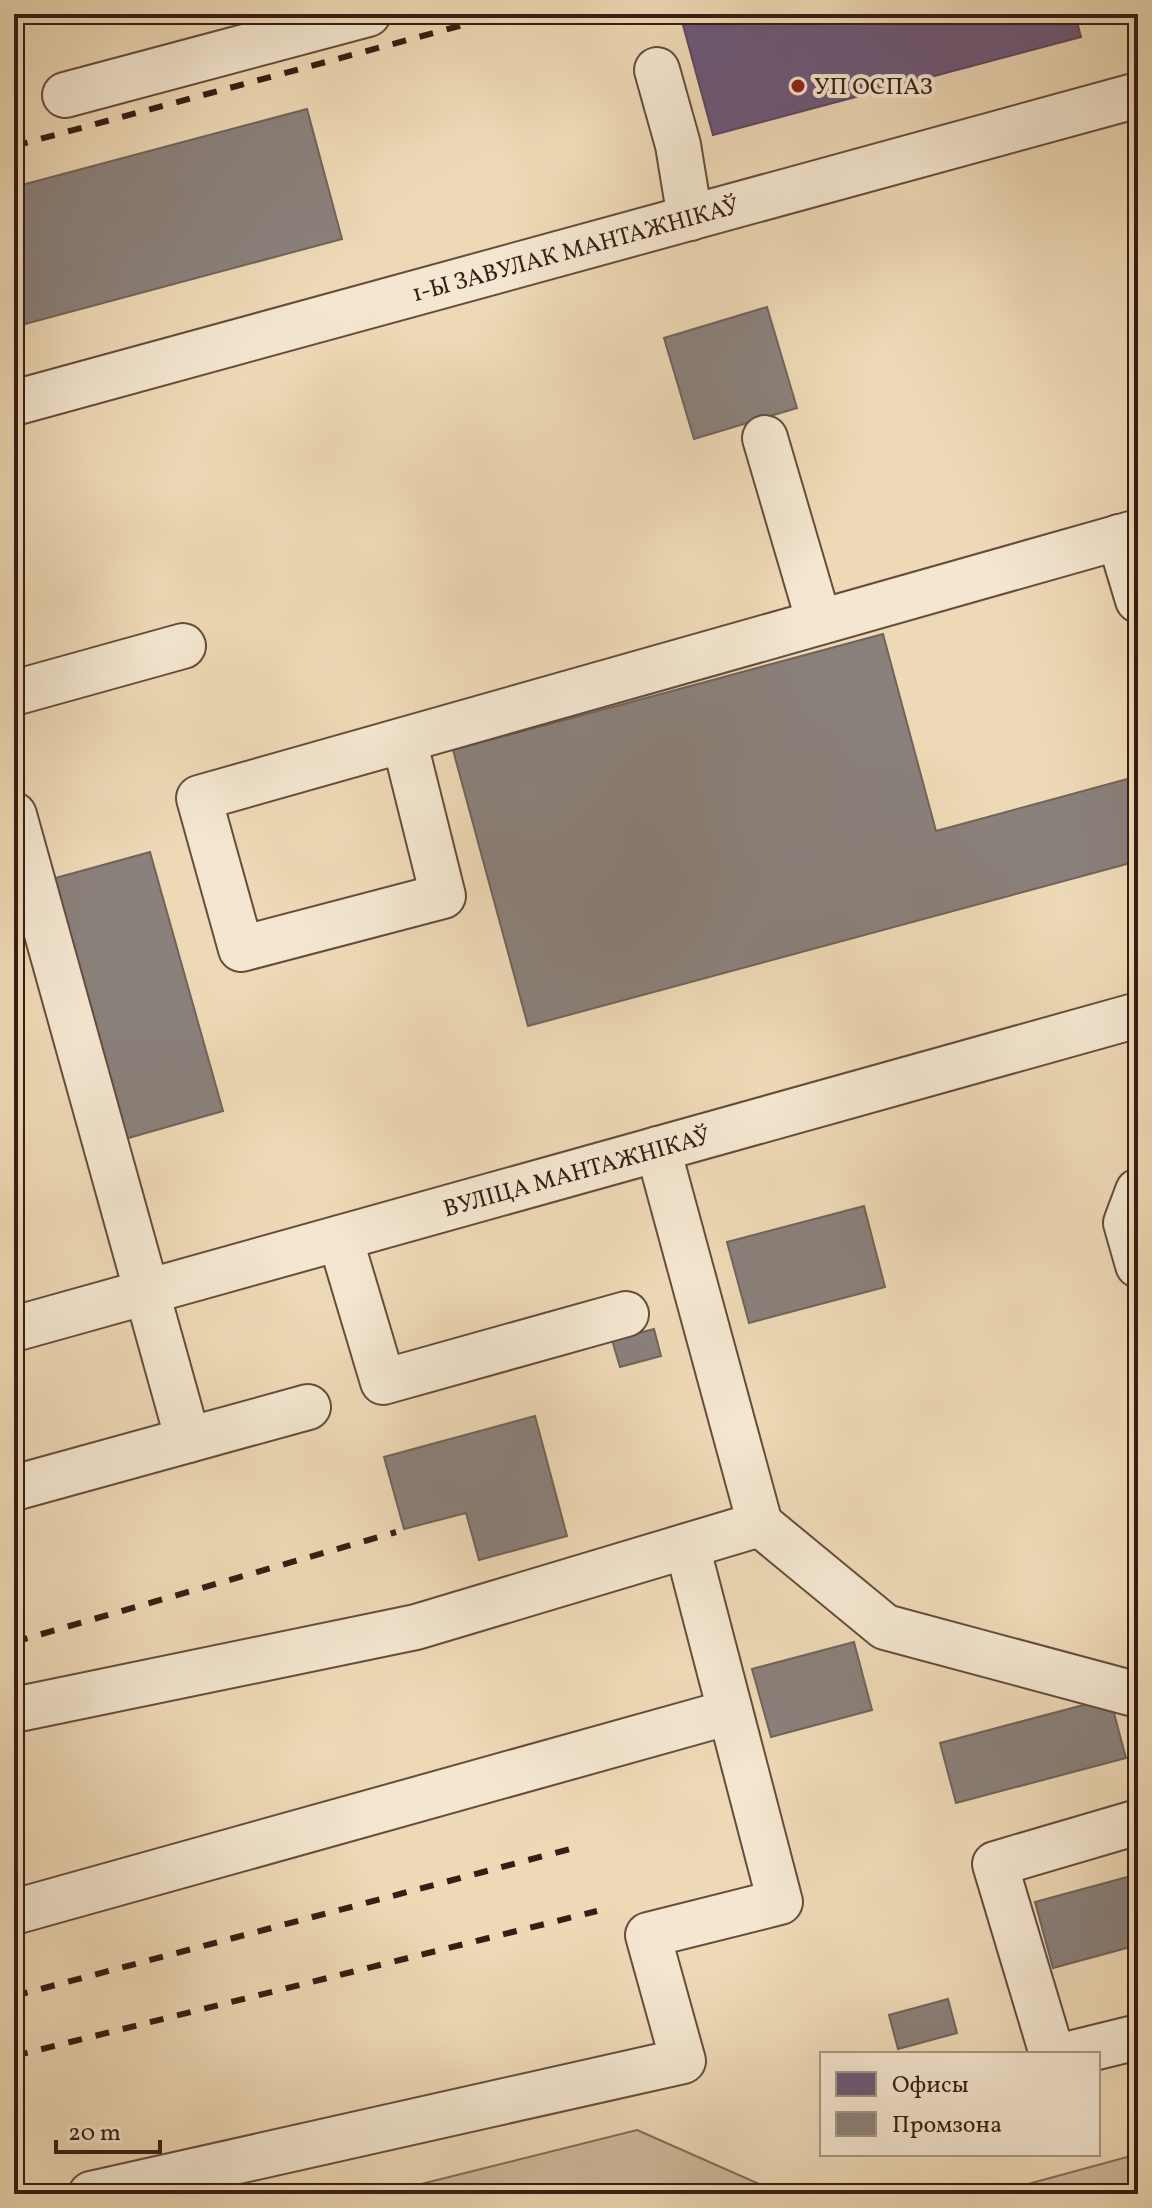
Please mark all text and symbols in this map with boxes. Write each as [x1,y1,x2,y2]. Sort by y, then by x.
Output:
place label: УП ОСПАЗ [814,71,933,105]
marker: УП ОСПАЗ [789,77,807,95]
street label: 1-Ы ЗАВУЛАК МАНТАЖНІКАЎ [409,190,744,312]
street label: ВУЛІЦА МАНТАЖНІКАЎ [440,1120,715,1227]
legend [820,2052,1100,2156]
text: Офисы [892,2069,969,2103]
scale bar [56,2104,160,2154]
text: Промзона [892,2109,1002,2143]
text: 20 m [68,2117,121,2151]

